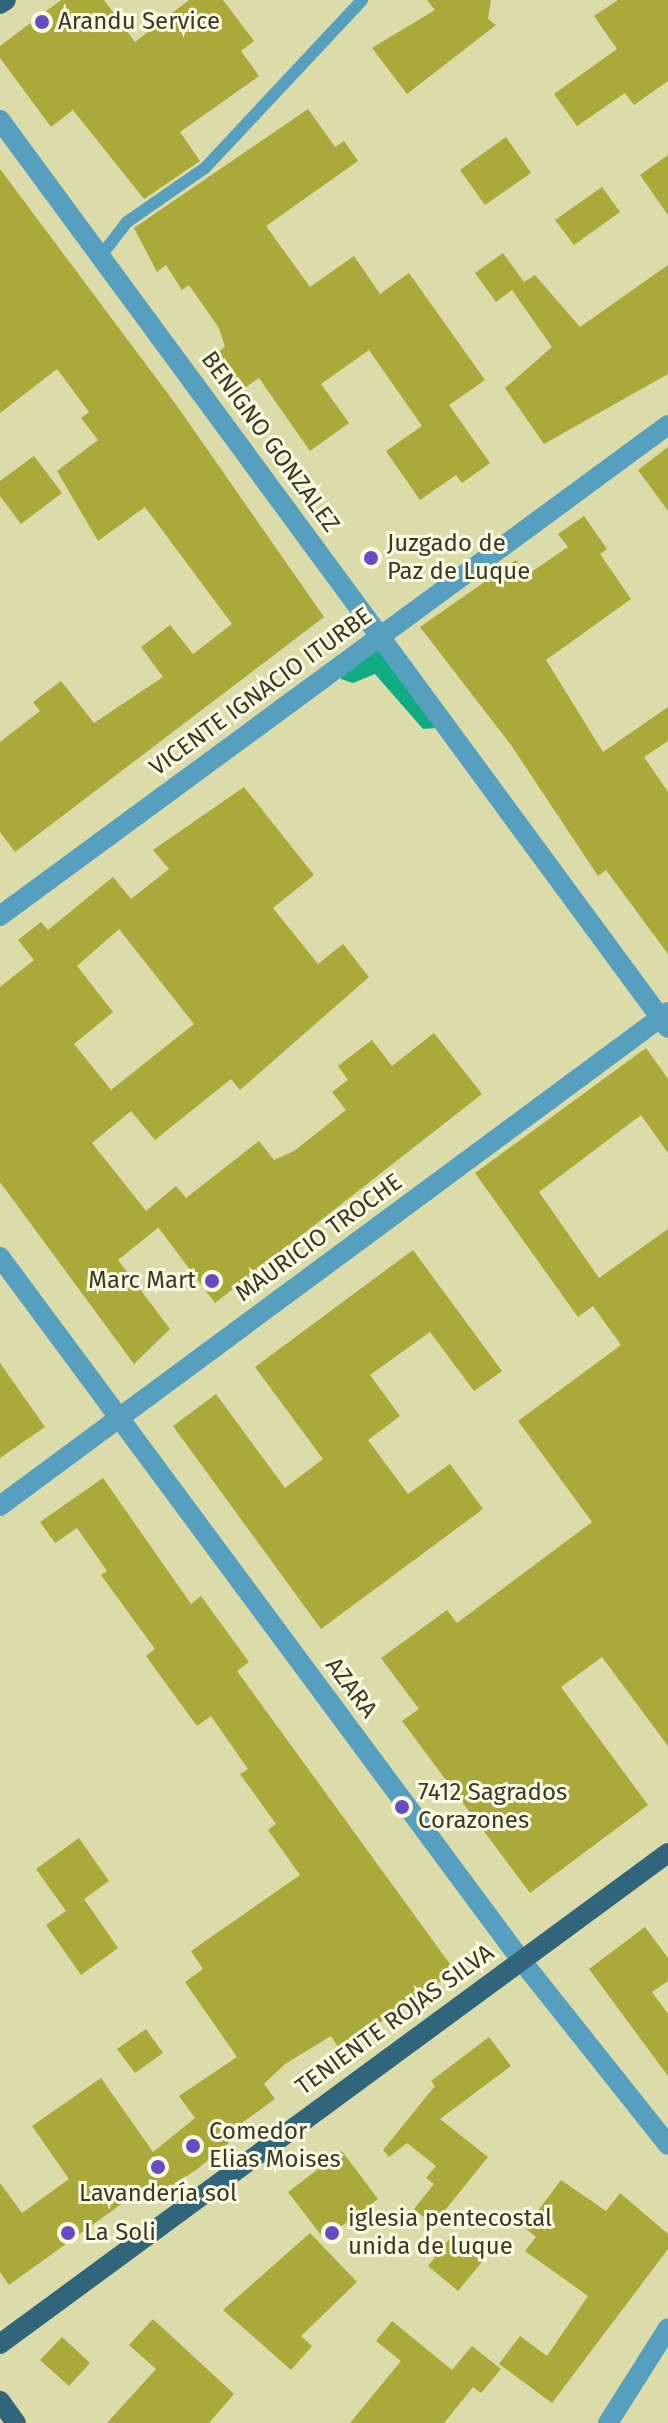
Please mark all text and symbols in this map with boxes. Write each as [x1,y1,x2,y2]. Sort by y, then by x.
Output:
place label: Arandu Service [58,8,220,36]
marker: Arandu Service [33,13,51,31]
street label: BENIGNO GONZALEZ [195,346,345,538]
place label: Juzgado de Paz de Luque [387,530,530,586]
marker: Juzgado de Paz de Luque [362,549,380,567]
street label: VICENTE IGNACIO ITURBE [144,602,378,782]
street label: MAURICIO TROCHE [230,1168,408,1308]
place label: Marc Mart [88,1267,196,1295]
marker: Marc Mart [203,1272,221,1290]
street label: AZARA [319,1652,383,1724]
place label: 7412 Sagrados Corazones [418,1779,567,1835]
marker: 7412 Sagrados Corazones [393,1798,411,1816]
street label: TENIENTE ROJAS SILVA [290,1938,500,2102]
place label: Comedor Elias Moises [209,2118,341,2174]
marker: Comedor Elias Moises [184,2137,202,2155]
marker: Lavandería sol [149,2158,167,2176]
place label: Lavandería sol [79,2180,237,2208]
place label: iglesia pentecostal unida de luque [348,2205,552,2261]
place label: La Soli [84,2219,156,2247]
marker: La Soli [59,2224,77,2242]
marker: iglesia pentecostal unida de luque [323,2224,341,2242]

